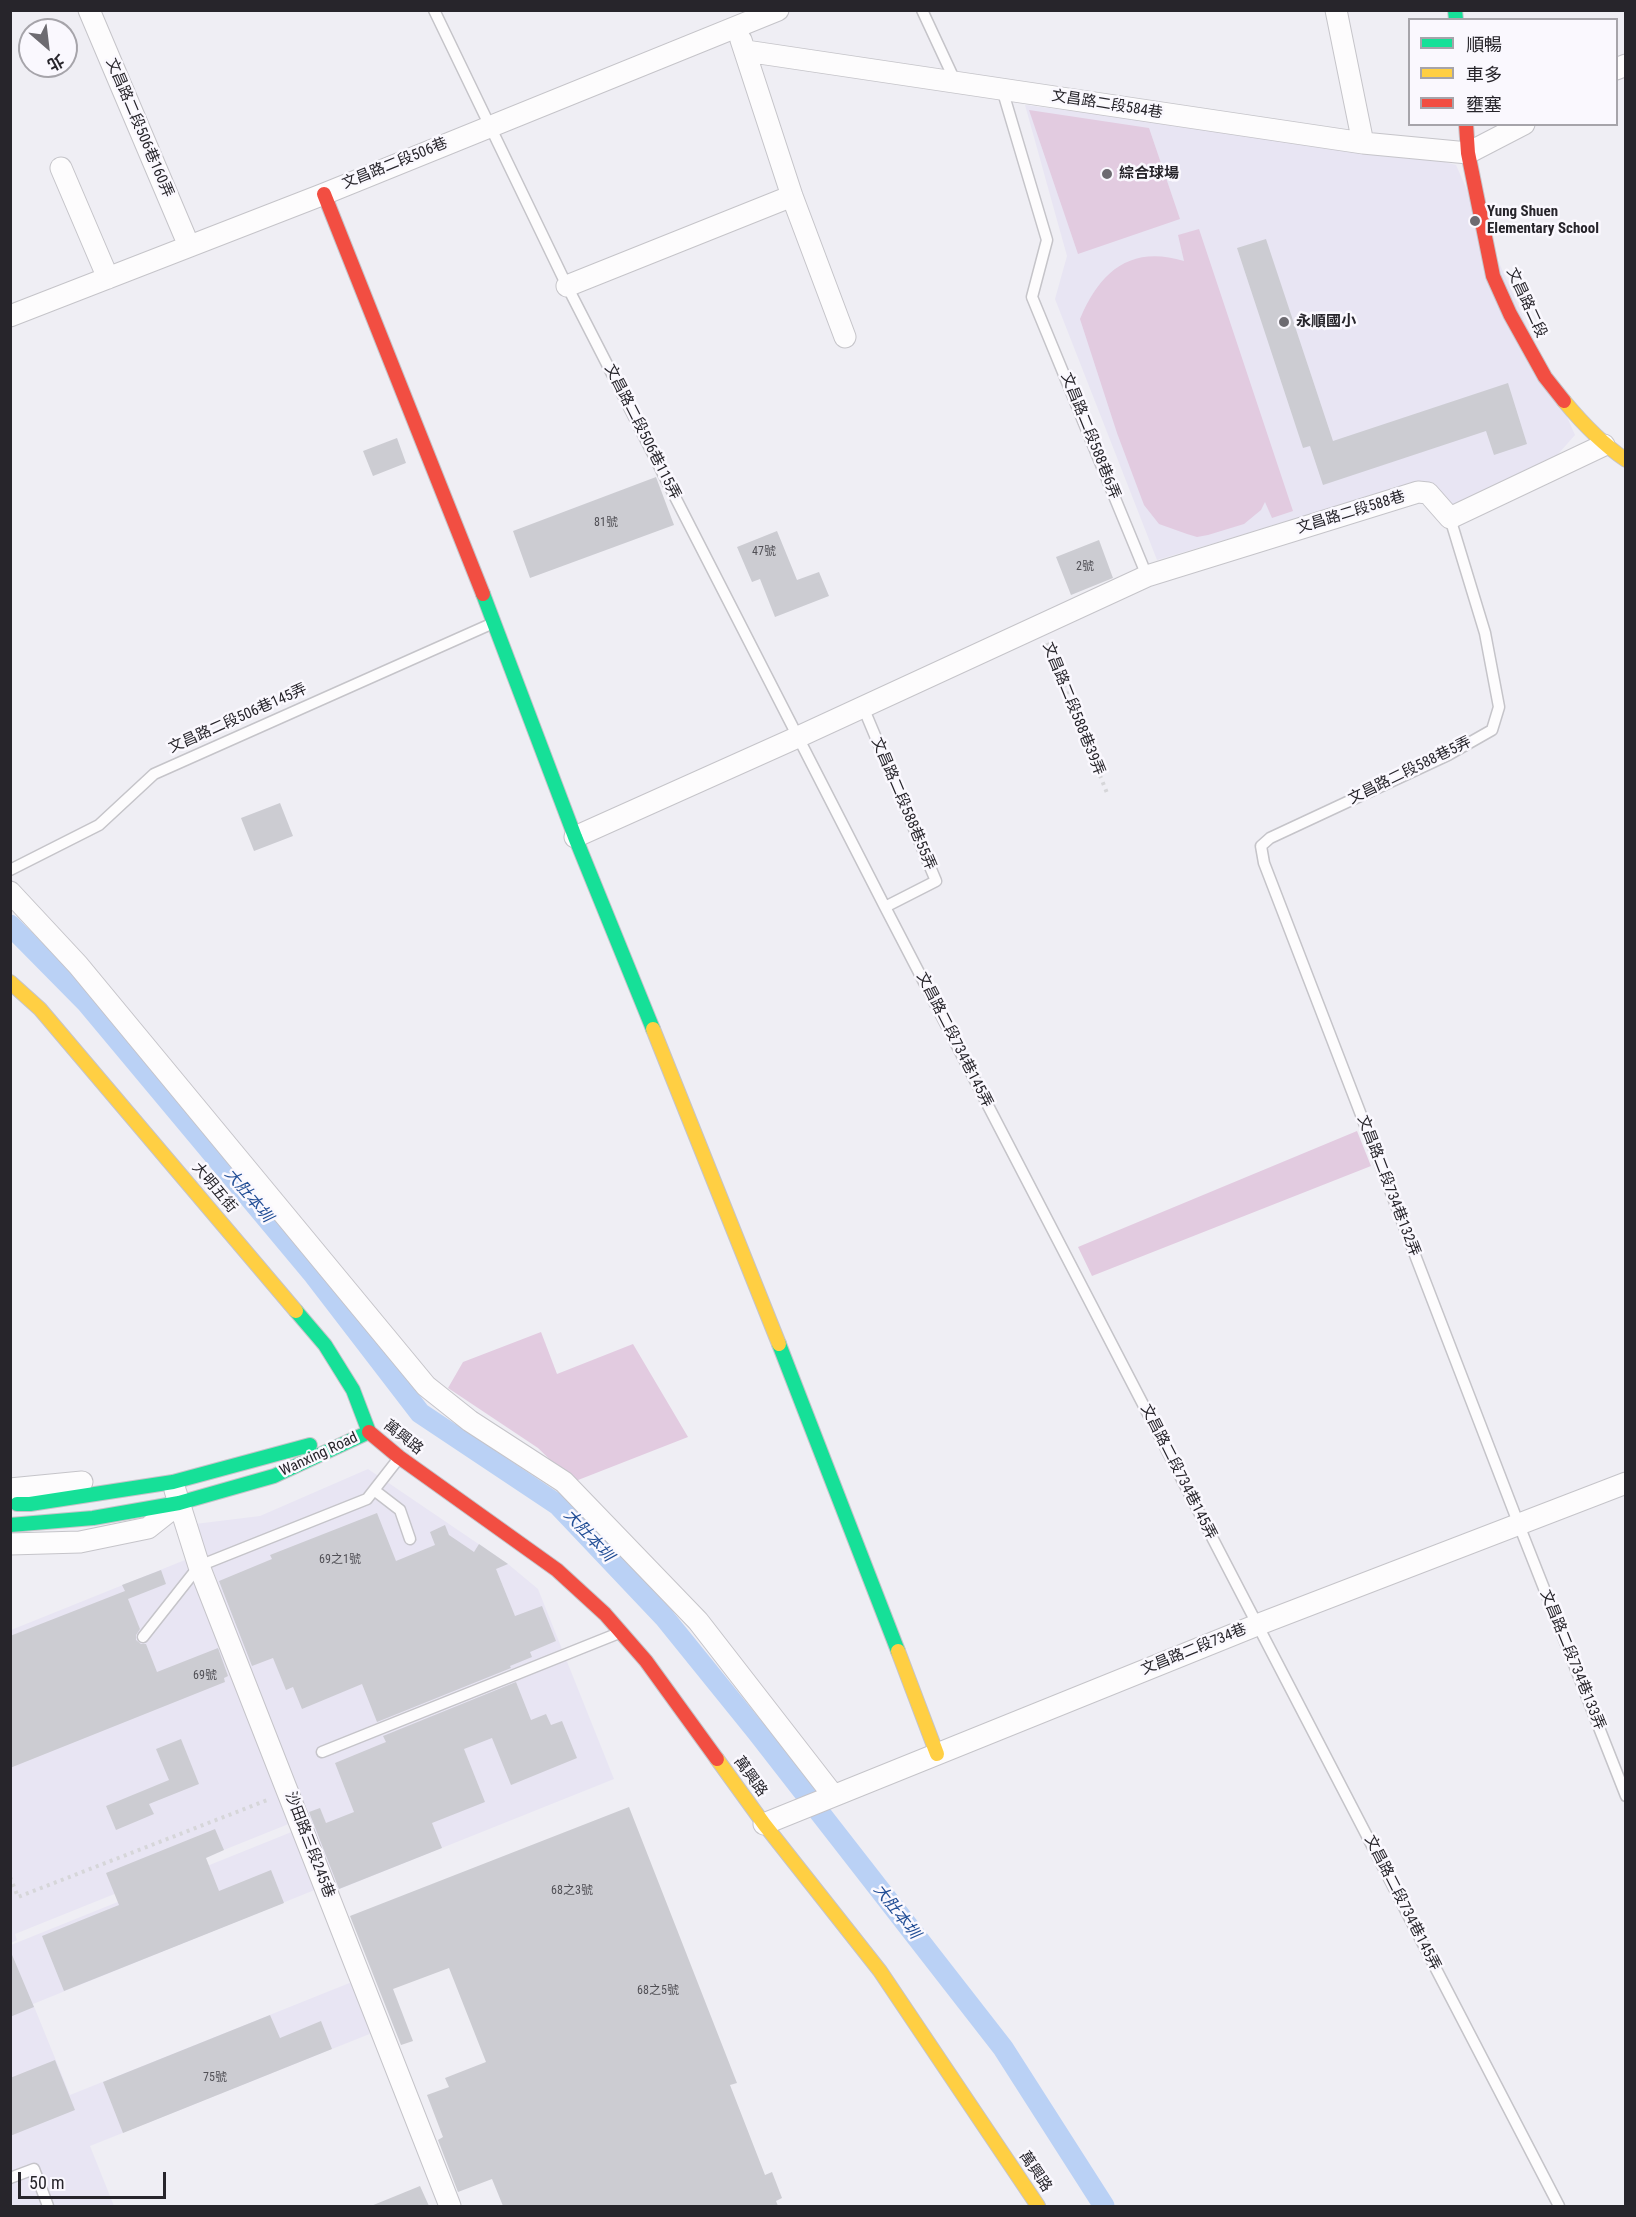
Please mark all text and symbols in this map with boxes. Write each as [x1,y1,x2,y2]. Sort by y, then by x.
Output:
north arrow [18,18,78,78]
legend [1408,18,1618,126]
text: 順暢 [1466,34,1502,55]
text: 北 [44,50,67,75]
street label: 文昌路二段506巷160弄 [102,56,176,200]
text: 車多 [1466,64,1502,85]
street label: 文昌路二段584巷 [1050,87,1164,123]
text: 壅塞 [1466,94,1502,115]
street label: 文昌路二段506巷 [340,135,450,193]
place label: 綜合球場 [1119,165,1179,183]
marker: 綜合球場 [1100,167,1114,181]
place label: Yung Shuen Elementary School [1487,203,1599,238]
marker: Yung Shuen Elementary School [1468,214,1482,228]
street label: 文昌路二段 [1502,265,1550,341]
place label: 永順國小 [1296,313,1356,331]
marker: 永順國小 [1277,315,1291,329]
street label: 文昌路二段506巷115弄 [600,361,684,503]
street label: 文昌路二段588巷6弄 [1056,370,1124,502]
street label: 文昌路二段588巷 [1295,488,1407,538]
house number: 81號 [594,516,618,530]
house number: 47號 [752,545,776,559]
house number: 2號 [1076,560,1094,574]
street label: 文昌路二段588巷39弄 [1038,640,1108,778]
street label: 文昌路二段506巷145弄 [166,680,310,758]
street label: 文昌路二段588巷5弄 [1346,733,1474,809]
street label: 文昌路二段588巷55弄 [867,735,939,873]
street label: 文昌路二段734巷145弄 [912,969,996,1111]
street label: 文昌路二段734巷132弄 [1353,1113,1423,1259]
street label: 大明五街 [188,1159,240,1217]
water label: 大肚本圳 [220,1165,276,1227]
street label: 文昌路二段734巷145弄 [1136,1401,1220,1543]
street label: 萬興路 [380,1417,426,1459]
street label: Wanxing Road [277,1429,361,1481]
water label: 大肚本圳 [559,1506,617,1566]
house number: 69之1號 [319,1553,361,1567]
street label: 文昌路二段734巷133弄 [1536,1587,1608,1733]
street label: 文昌路二段734巷 [1139,1621,1249,1679]
house number: 69號 [193,1669,217,1683]
street label: 萬興路 [729,1754,771,1800]
street label: 沙田路三段245巷 [280,1789,338,1901]
street label: 文昌路二段734巷145弄 [1360,1832,1444,1974]
water label: 大肚本圳 [869,1881,923,1943]
house number: 68之3號 [551,1884,593,1898]
house number: 68之5號 [637,1984,679,1998]
house number: 75號 [203,2071,227,2085]
street label: 萬興路 [1015,2148,1055,2196]
scale bar [21,2160,170,2198]
text: 50 m [29,2172,64,2193]

